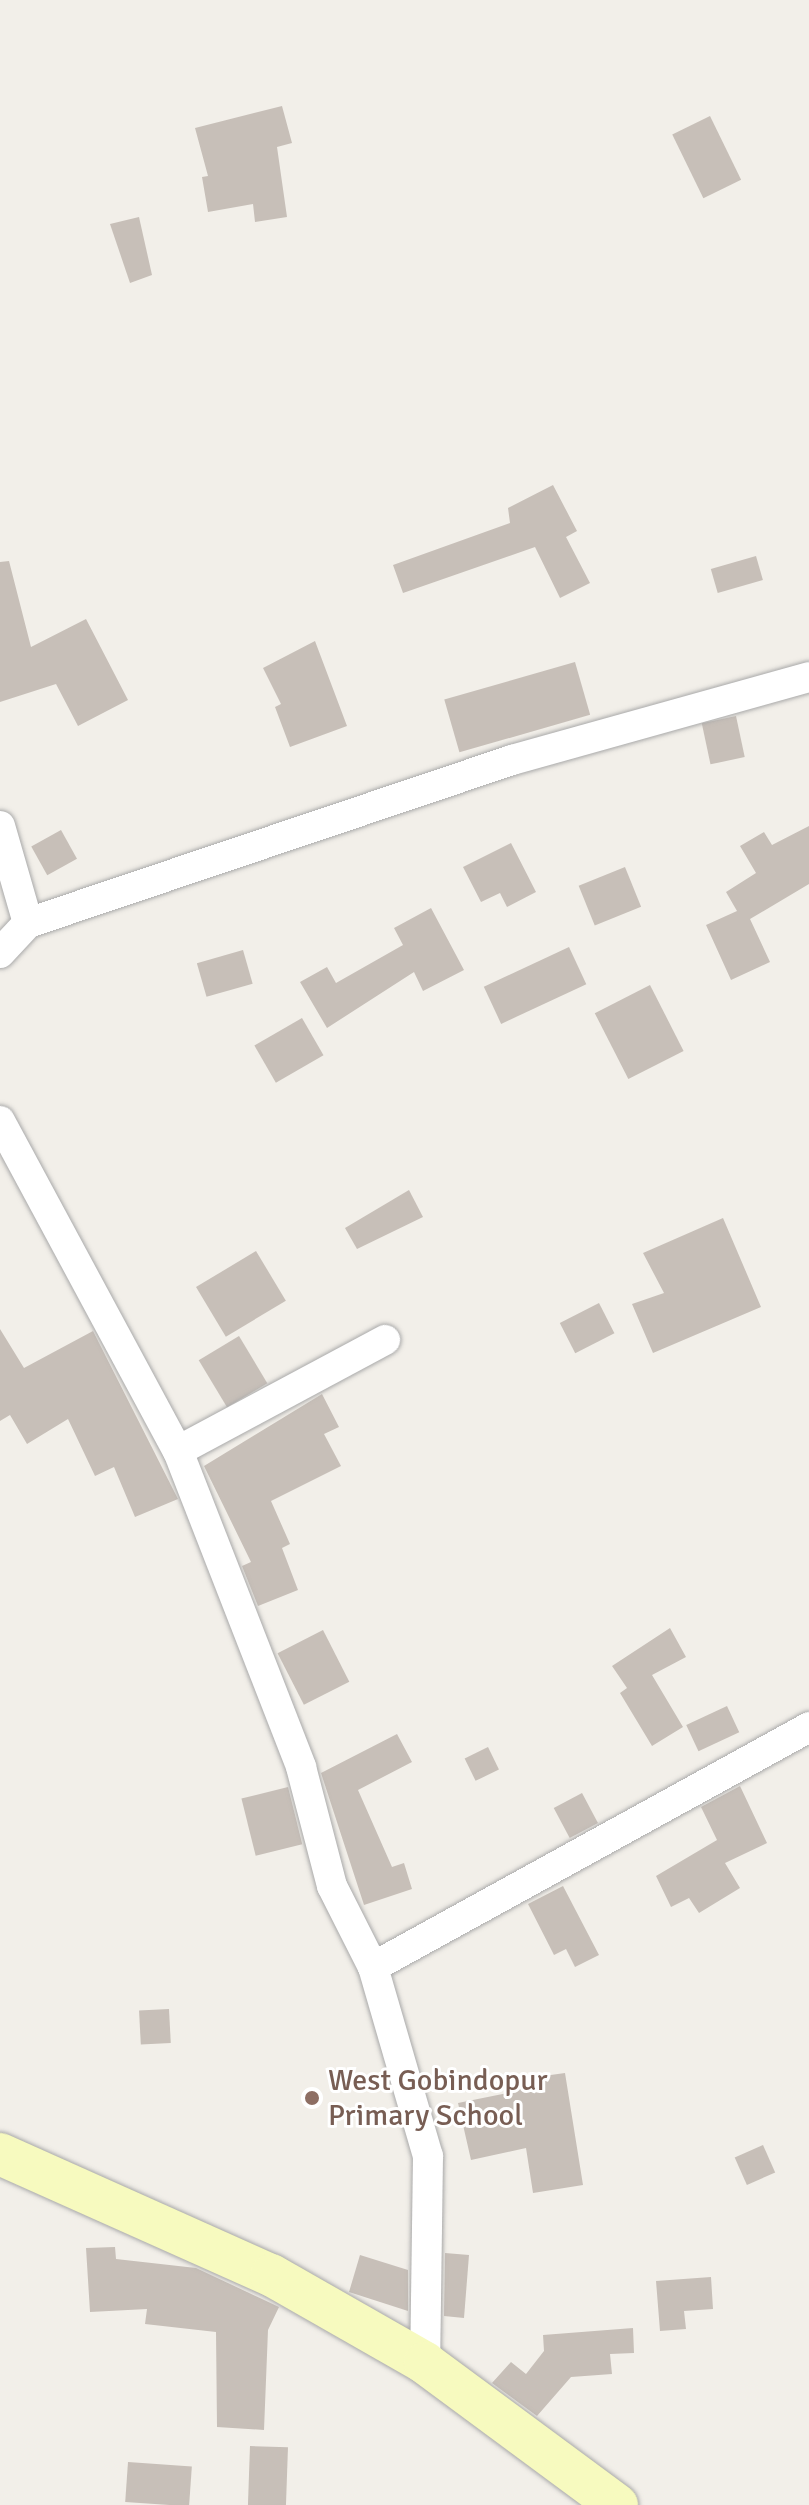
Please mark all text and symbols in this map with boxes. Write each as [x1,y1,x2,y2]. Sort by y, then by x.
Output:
place label: West Gobindopur Primary School [328,2063,548,2134]
marker: West Gobindopur Primary School [303,2089,321,2107]

